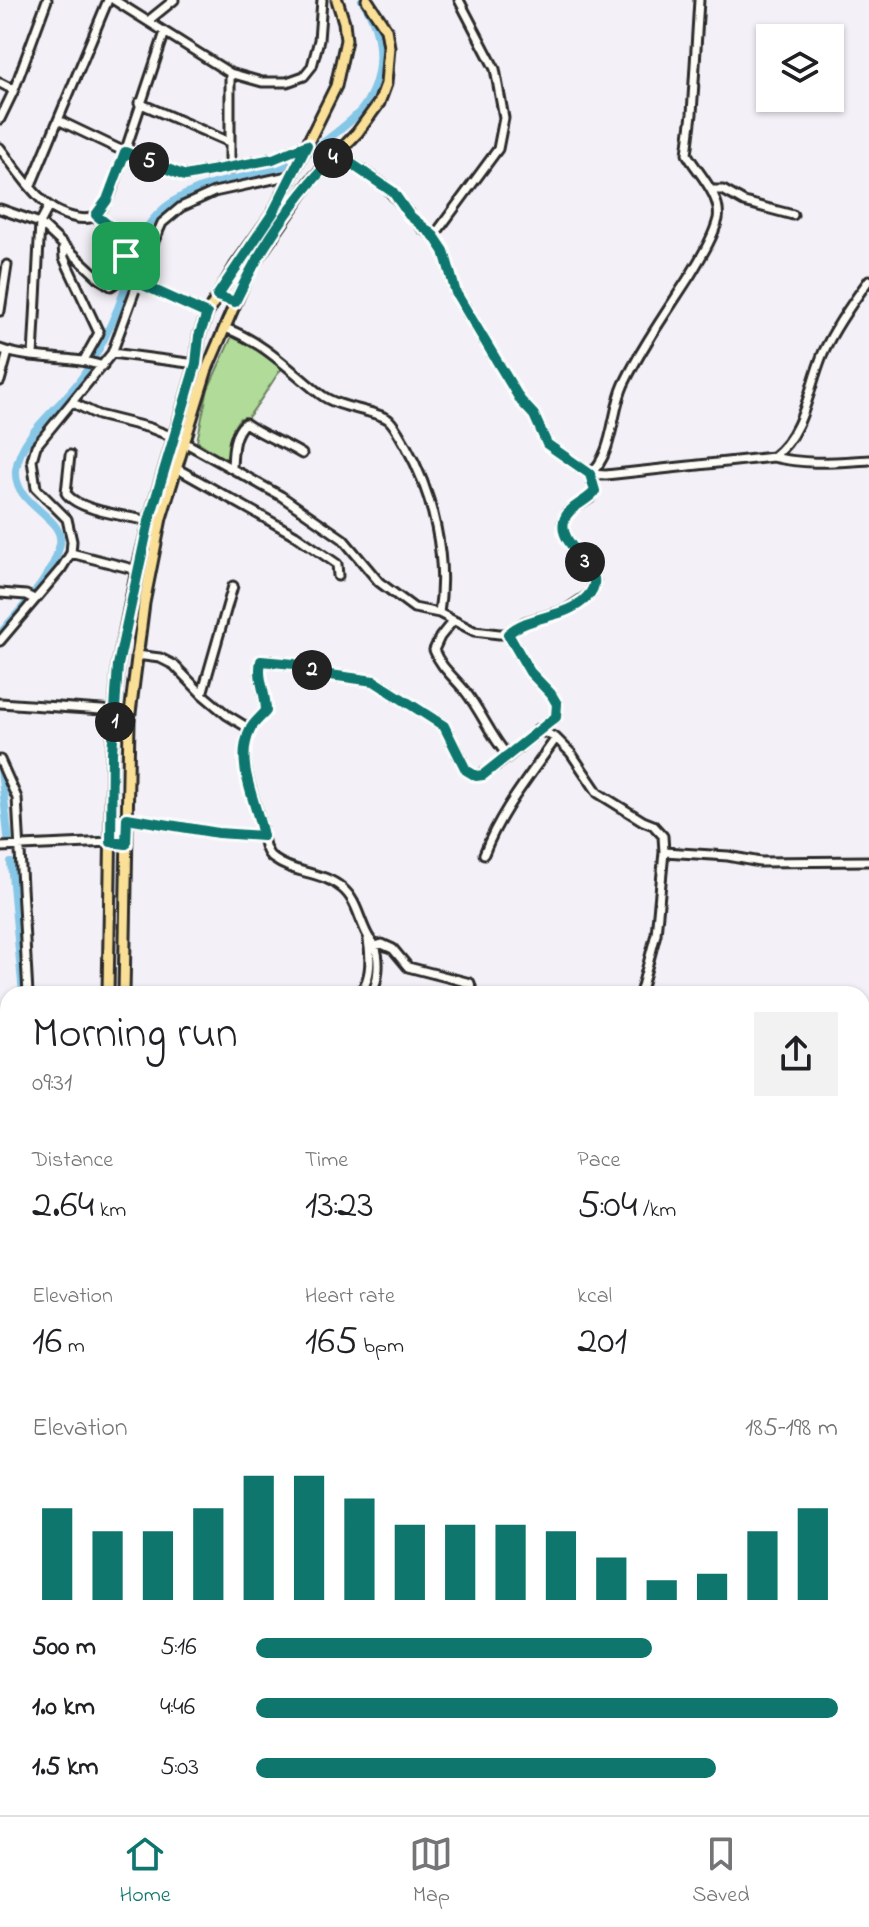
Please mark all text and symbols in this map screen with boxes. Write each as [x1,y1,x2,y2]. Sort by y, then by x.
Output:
map controls [756,24,844,112]
button: layers [756,24,844,112]
pin: 4 [313,138,353,178]
pin: 5 [129,142,169,182]
text: 4 [328,142,338,174]
text: 5 [143,146,155,178]
pin [92,222,160,290]
icon: arrive [104,234,148,278]
pin: 3 [565,542,605,582]
text: 3 [580,546,590,578]
pin: 2 [292,650,332,690]
text: 2 [307,654,317,686]
pin: 1 [95,702,135,742]
text: 1 [112,706,119,738]
text: Morning run [32,1003,238,1067]
button: share [754,1012,838,1096]
text: 09:31 [32,1065,72,1103]
text: Distance [32,1145,113,1177]
text: Time [305,1145,348,1177]
text: Pace [577,1145,620,1177]
text: 2.64 [32,1177,94,1236]
text: 13:23 [305,1177,374,1236]
text: 5:04 [577,1177,637,1236]
text: km [94,1195,126,1227]
text: /km [637,1195,676,1227]
text: Elevation [32,1281,113,1313]
text: Heart rate [305,1281,395,1313]
text: kcal [577,1281,612,1313]
text: 16 [32,1313,62,1372]
text: 165 [305,1313,358,1372]
text: 201 [577,1313,627,1372]
text: m [62,1331,85,1363]
text: bpm [358,1331,404,1363]
text: Elevation [32,1410,128,1448]
text: 185–198 m [745,1410,838,1448]
text: 500 m [32,1629,96,1667]
text: 5:16 [160,1629,197,1667]
text: 1.0 km [32,1689,95,1727]
text: 4:46 [160,1689,195,1727]
text: 1.5 km [32,1749,99,1787]
text: 5:03 [160,1749,199,1787]
tab: Home [119,1832,171,1912]
tab: Map [409,1832,453,1912]
tab: Saved [692,1832,750,1912]

